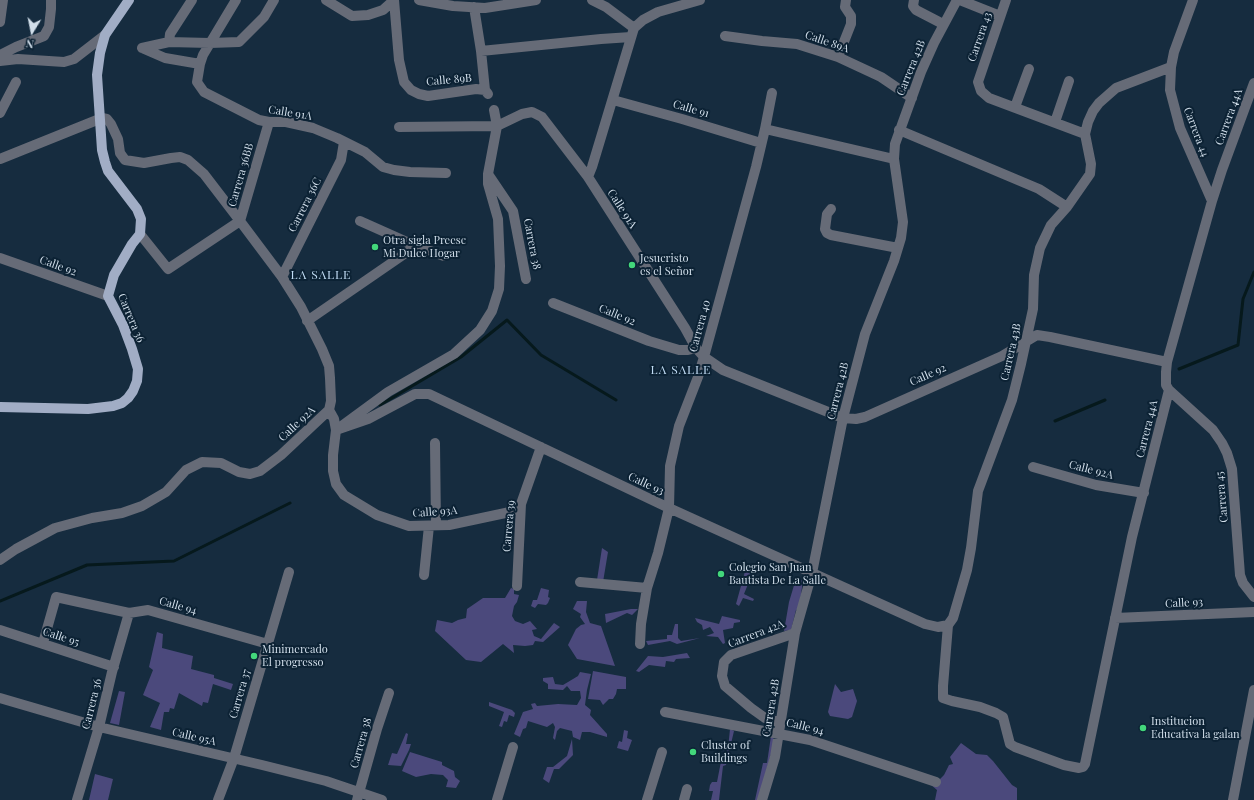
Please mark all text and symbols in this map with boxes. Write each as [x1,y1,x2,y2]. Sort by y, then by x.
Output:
street label: Carrera 43 [965,11,995,63]
north arrow [12,12,52,52]
street label: Calle 89A [803,28,851,56]
text: N [25,36,35,52]
street label: Carrera 42B [894,38,928,98]
street label: Calle 89B [426,71,472,89]
street label: Carrera 44A [1213,87,1245,147]
street label: Calle 91 [671,98,711,120]
street label: Calle 91A [267,103,313,123]
street label: Carrera 44 [1180,105,1212,159]
street label: Carrera 36BB [226,142,256,208]
street label: Carrera 36C [286,175,324,235]
street label: Calle 91A [604,187,640,231]
street label: Carrera 38 [521,217,543,271]
place label: Otra sigla Preesc Mi Dulce Hogar [383,234,466,260]
marker: Otra sigla Preesc Mi Dulce Hogar [370,242,380,252]
place label: Jesucristo es el Señor [640,252,694,278]
street label: Calle 92 [38,253,78,279]
marker: Jesucristo es el Señor [627,260,637,270]
district label: LA SALLE [291,268,351,282]
street label: Carrera 36 [115,292,147,344]
street label: Carrera 40 [687,299,713,353]
street label: Calle 92 [597,302,637,328]
street label: Carrera 43B [998,322,1024,382]
street label: Carrera 42B [824,361,852,421]
street label: Calle 92 [908,361,948,389]
district label: LA SALLE [651,363,711,377]
street label: Carrera 44A [1133,399,1161,459]
street label: Calle 92A [276,404,318,444]
street label: Calle 92A [1067,458,1115,482]
street label: Calle 93 [626,470,666,498]
street label: Carrera 45 [1213,471,1231,523]
street label: Carrera 39 [500,500,518,552]
street label: Calle 93A [412,504,458,520]
place label: Colegio San Juan Bautista De La Salle [729,561,826,587]
marker: Colegio San Juan Bautista De La Salle [716,569,726,579]
street label: Calle 94 [158,594,198,618]
street label: Calle 93 [1165,595,1203,611]
street label: Carrera 42A [726,617,786,651]
street label: Calle 95 [41,625,81,649]
place label: Minimercado El progresso [262,643,328,669]
marker: Minimercado El progresso [249,651,259,661]
street label: Carrera 37 [227,668,253,720]
street label: Carrera 36 [79,677,105,731]
street label: Carrera 42B [760,678,782,738]
place label: Institucion Educativa la galan [1151,715,1240,741]
street label: Carrera 38 [347,716,375,770]
street label: Calle 94 [785,716,825,738]
marker: Institucion Educativa la galan [1138,723,1148,733]
street label: Calle 95A [171,726,217,748]
place label: Cluster of Buildings [701,739,750,765]
marker: Cluster of Buildings [688,747,698,757]

